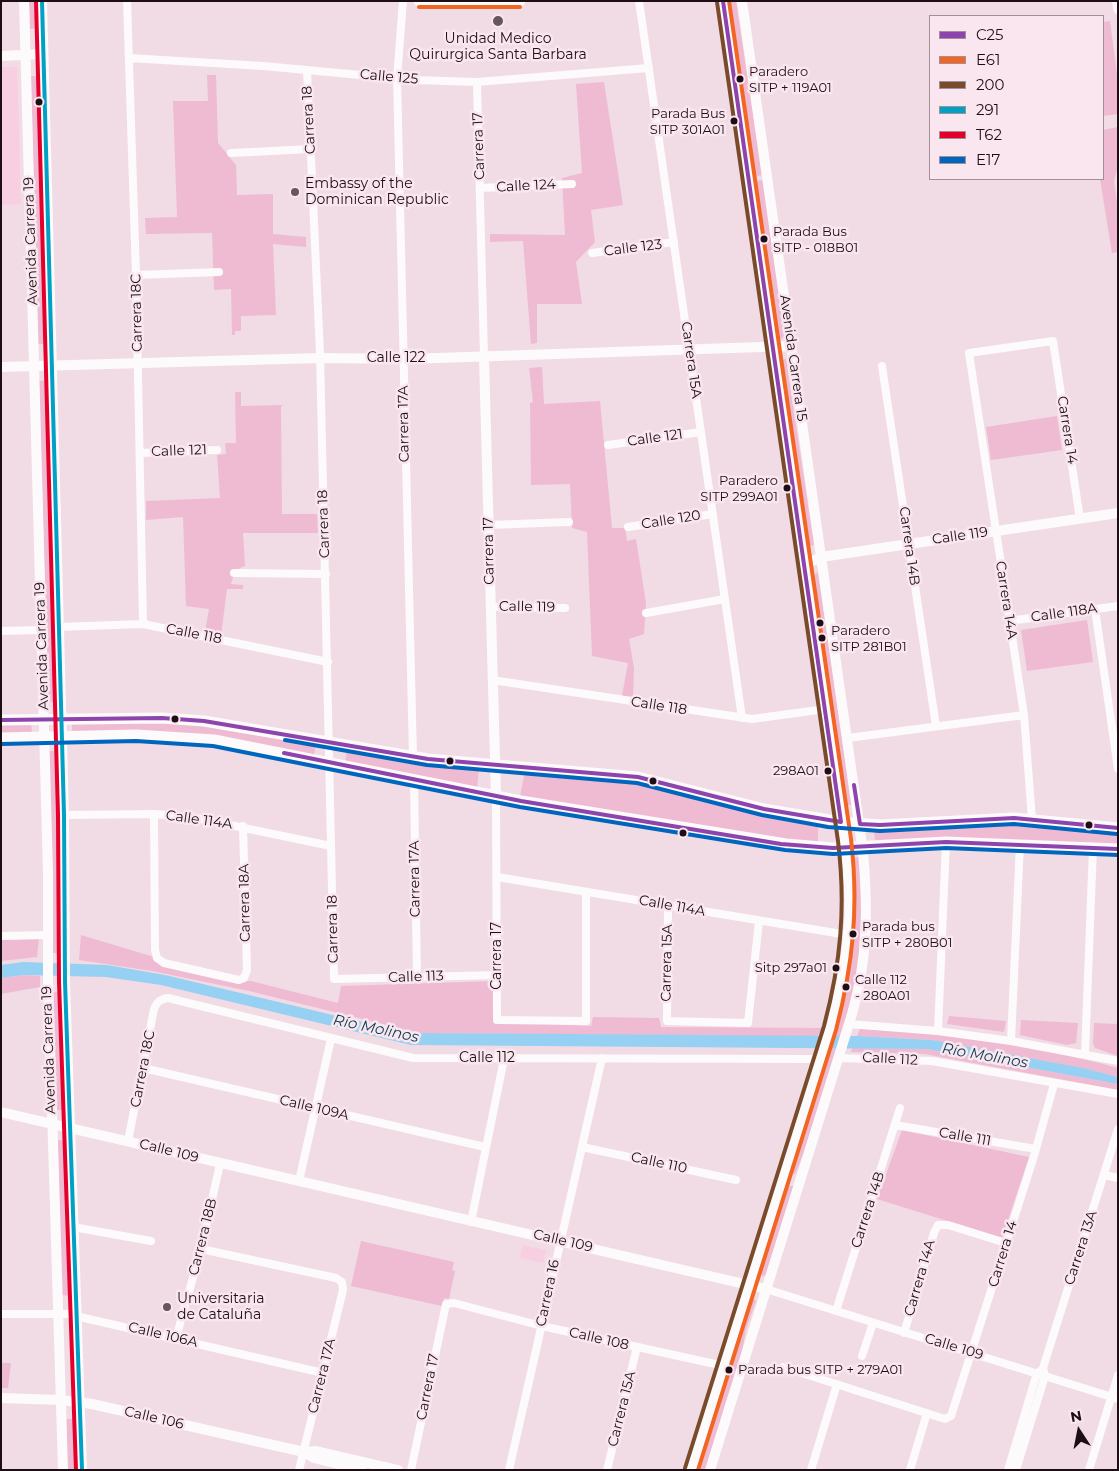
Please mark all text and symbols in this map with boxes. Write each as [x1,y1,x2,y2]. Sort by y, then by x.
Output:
marker: Unidad Medico Quirurgica Santa Barbara [491,14,505,28]
legend [929,15,1104,180]
text: C25 [976,25,1004,44]
place label: Unidad Medico Quirurgica Santa Barbara [409,31,587,64]
text: E61 [976,50,1000,69]
place label: Paradero SITP + 119A01 [749,64,832,95]
street label: Calle 125 [359,66,419,88]
marker: Paradero SITP + 119A01 [735,74,745,84]
text: 200 [976,75,1004,94]
street label: Carrera 18 [299,85,319,155]
unlabelled marker [34,97,44,107]
text: 291 [976,100,999,119]
place label: Parada Bus SITP 301A01 [650,106,725,137]
street label: Carrera 17 [469,112,489,180]
marker: Parada Bus SITP 301A01 [729,116,739,126]
text: T62 [976,125,1002,144]
text: E17 [976,150,1000,169]
place label: Embassy of the Dominican Republic [305,176,449,208]
street label: Calle 124 [496,176,556,196]
street label: Avenida Carrera 19 [20,177,42,305]
marker: Embassy of the Dominican Republic [289,186,301,198]
place label: Parada Bus SITP - 018B01 [773,224,858,255]
marker: Parada Bus SITP - 018B01 [759,234,769,244]
street label: Calle 123 [603,236,663,260]
street label: Carrera 18C [128,274,146,352]
street label: Avenida Carrera 15 [776,294,810,422]
street label: Carrera 15A [677,320,705,400]
street label: Calle 122 [367,350,425,366]
street label: Carrera 17A [395,385,413,463]
street label: Carrera 14 [1053,395,1081,465]
street label: Calle 121 [626,426,684,450]
street label: Calle 121 [151,442,207,460]
place label: Paradero SITP 299A01 [700,473,778,504]
marker: Paradero SITP 299A01 [782,483,792,493]
street label: Carrera 18 [314,490,334,558]
street label: Carrera 14B [895,506,923,586]
street label: Calle 120 [640,507,702,533]
street label: Carrera 17 [480,517,498,585]
street label: Calle 119 [931,524,989,548]
street label: Carrera 14A [992,560,1020,640]
street label: Avenida Carrera 19 [31,582,53,710]
street label: Calle 119 [499,598,555,616]
street label: Calle 118A [1030,600,1098,626]
unlabelled marker [815,618,825,628]
street label: Calle 118 [165,620,223,648]
place label: Paradero SITP 281B01 [831,623,907,654]
marker: Paradero SITP 281B01 [817,633,827,643]
street label: Calle 118 [630,693,688,719]
unlabelled marker [170,714,180,724]
unlabelled marker [445,756,455,766]
place label: 298A01 [773,763,819,779]
marker: 298A01 [823,766,833,776]
unlabelled marker [648,776,658,786]
street label: Calle 114A [165,807,233,833]
unlabelled marker [1084,820,1094,830]
unlabelled marker [678,828,688,838]
street label: Carrera 17A [406,840,424,918]
street label: Carrera 18A [236,864,254,942]
street label: Calle 114A [637,892,707,920]
street label: Carrera 18 [324,895,342,963]
place label: Parada bus SITP + 280B01 [862,919,952,950]
street label: Carrera 17 [489,922,505,990]
street label: Carrera 15A [658,924,676,1002]
marker: Parada bus SITP + 280B01 [848,929,858,939]
place label: Sitp 297a01 [755,960,827,976]
marker: Sitp 297a01 [831,963,841,973]
street label: Calle 113 [388,968,444,986]
place label: Calle 112 - 280A01 [855,972,910,1003]
marker: Calle 112 - 280A01 [841,982,851,992]
street label: Avenida Carrera 19 [38,986,60,1114]
water label: Río Molinos [332,1011,420,1047]
street label: Carrera 18C [127,1029,159,1109]
water label: Río Molinos [941,1040,1029,1072]
street label: Calle 112 [862,1049,918,1069]
street label: Calle 112 [459,1050,515,1066]
street label: Calle 109A [278,1092,350,1124]
street label: Calle 111 [937,1124,993,1150]
street label: Calle 109 [138,1136,200,1166]
street label: Calle 110 [629,1149,689,1177]
street label: Carrera 14B [848,1170,888,1250]
street label: Carrera 18B [185,1197,221,1277]
street label: Carrera 13A [1061,1209,1101,1287]
street label: Carrera 14 [985,1219,1021,1289]
street label: Calle 109 [532,1226,594,1256]
street label: Carrera 14A [901,1238,939,1318]
street label: Carrera 16 [533,1258,563,1328]
place label: Universitaria de Cataluña [177,1291,264,1324]
marker: Universitaria de Cataluña [161,1301,173,1313]
street label: Calle 106A [127,1319,199,1351]
street label: Calle 108 [567,1324,631,1354]
street label: Calle 109 [923,1330,985,1364]
street label: Carrera 17A [305,1337,339,1415]
street label: Carrera 17 [413,1352,443,1422]
place label: Parada bus SITP + 279A01 [738,1362,903,1378]
marker: Parada bus SITP + 279A01 [724,1365,734,1375]
street label: Carrera 15A [604,1369,640,1449]
street label: Calle 106 [123,1403,185,1433]
north arrow [1054,1406,1104,1456]
text: N [1069,1406,1083,1426]

